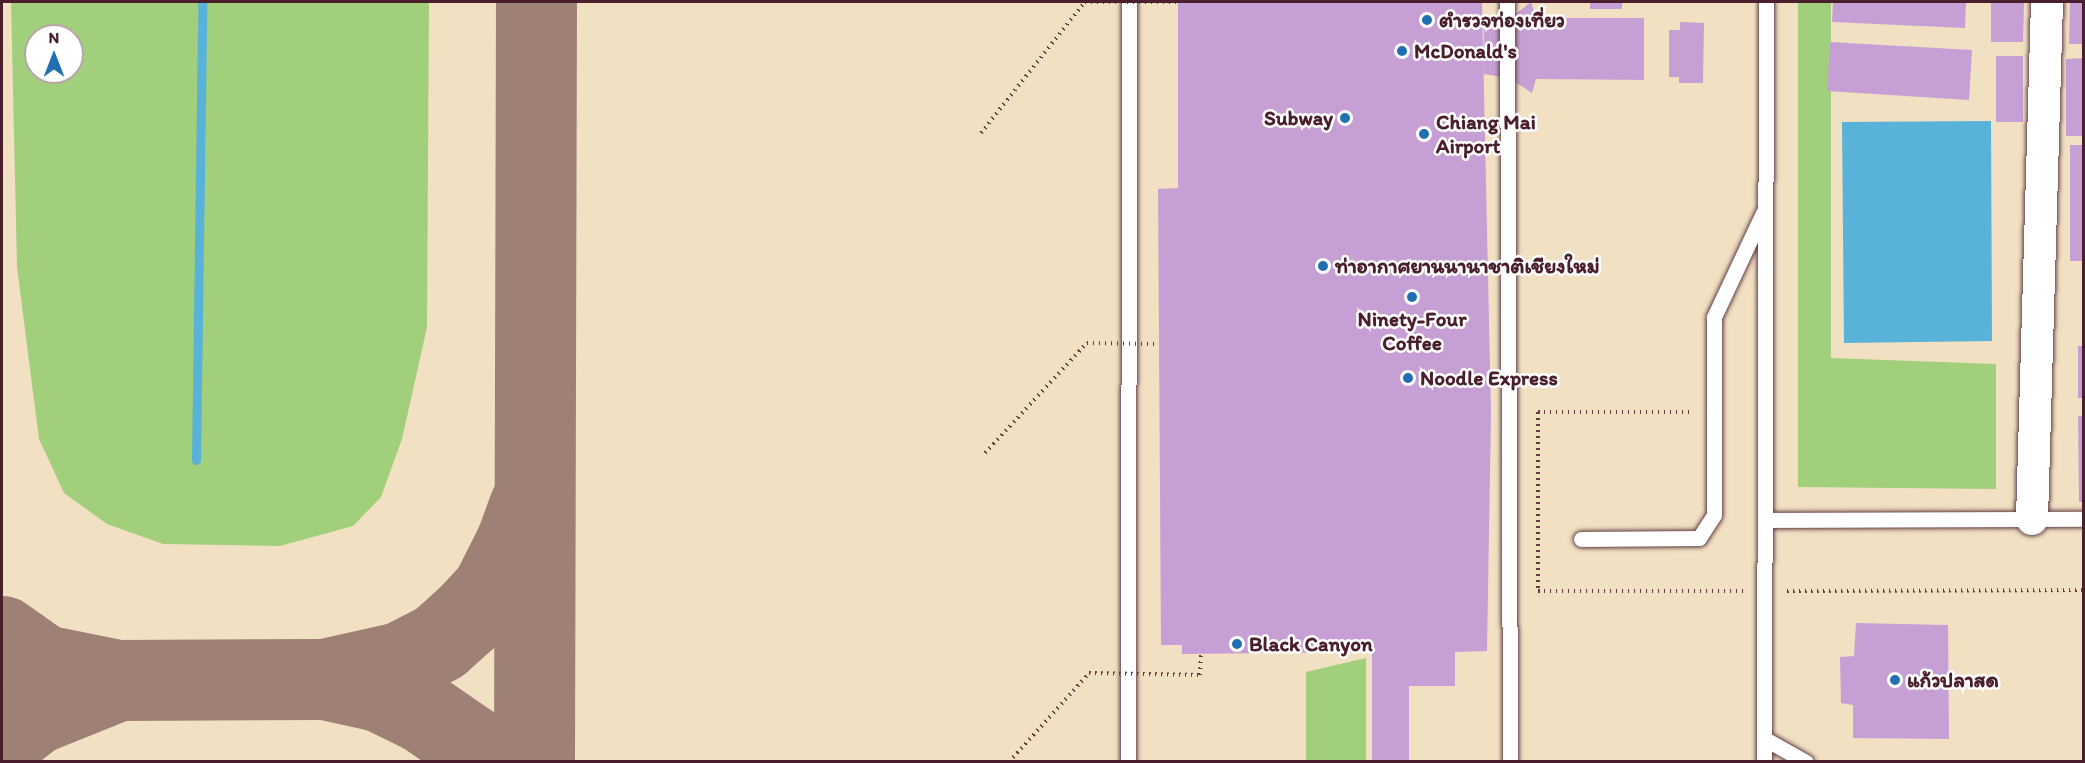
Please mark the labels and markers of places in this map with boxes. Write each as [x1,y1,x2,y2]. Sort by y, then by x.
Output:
place label: ตำรวจท่องเที่ยว [1439,7,1565,33]
marker: ตำรวจท่องเที่ยว [1420,13,1434,27]
place label: McDonald's [1414,38,1517,64]
marker: McDonald's [1395,44,1409,58]
place label: Subway [1264,105,1333,131]
place label: Chiang Mai Airport [1436,109,1536,159]
marker: Subway [1338,111,1352,125]
marker: Chiang Mai Airport [1417,127,1431,141]
place label: ท่าอากาศยานนานาชาติเชียงใหม่ [1335,253,1600,279]
marker: ท่าอากาศยานนานาชาติเชียงใหม่ [1316,259,1330,273]
marker: Ninety-Four Coffee [1405,290,1419,304]
place label: Ninety-Four Coffee [1358,306,1466,356]
place label: Noodle Express [1420,365,1557,391]
marker: Noodle Express [1401,371,1415,385]
place label: Black Canyon [1249,631,1373,657]
marker: Black Canyon [1230,637,1244,651]
place label: แก้วปลาสด [1907,667,1999,693]
marker: แก้วปลาสด [1888,673,1902,687]

